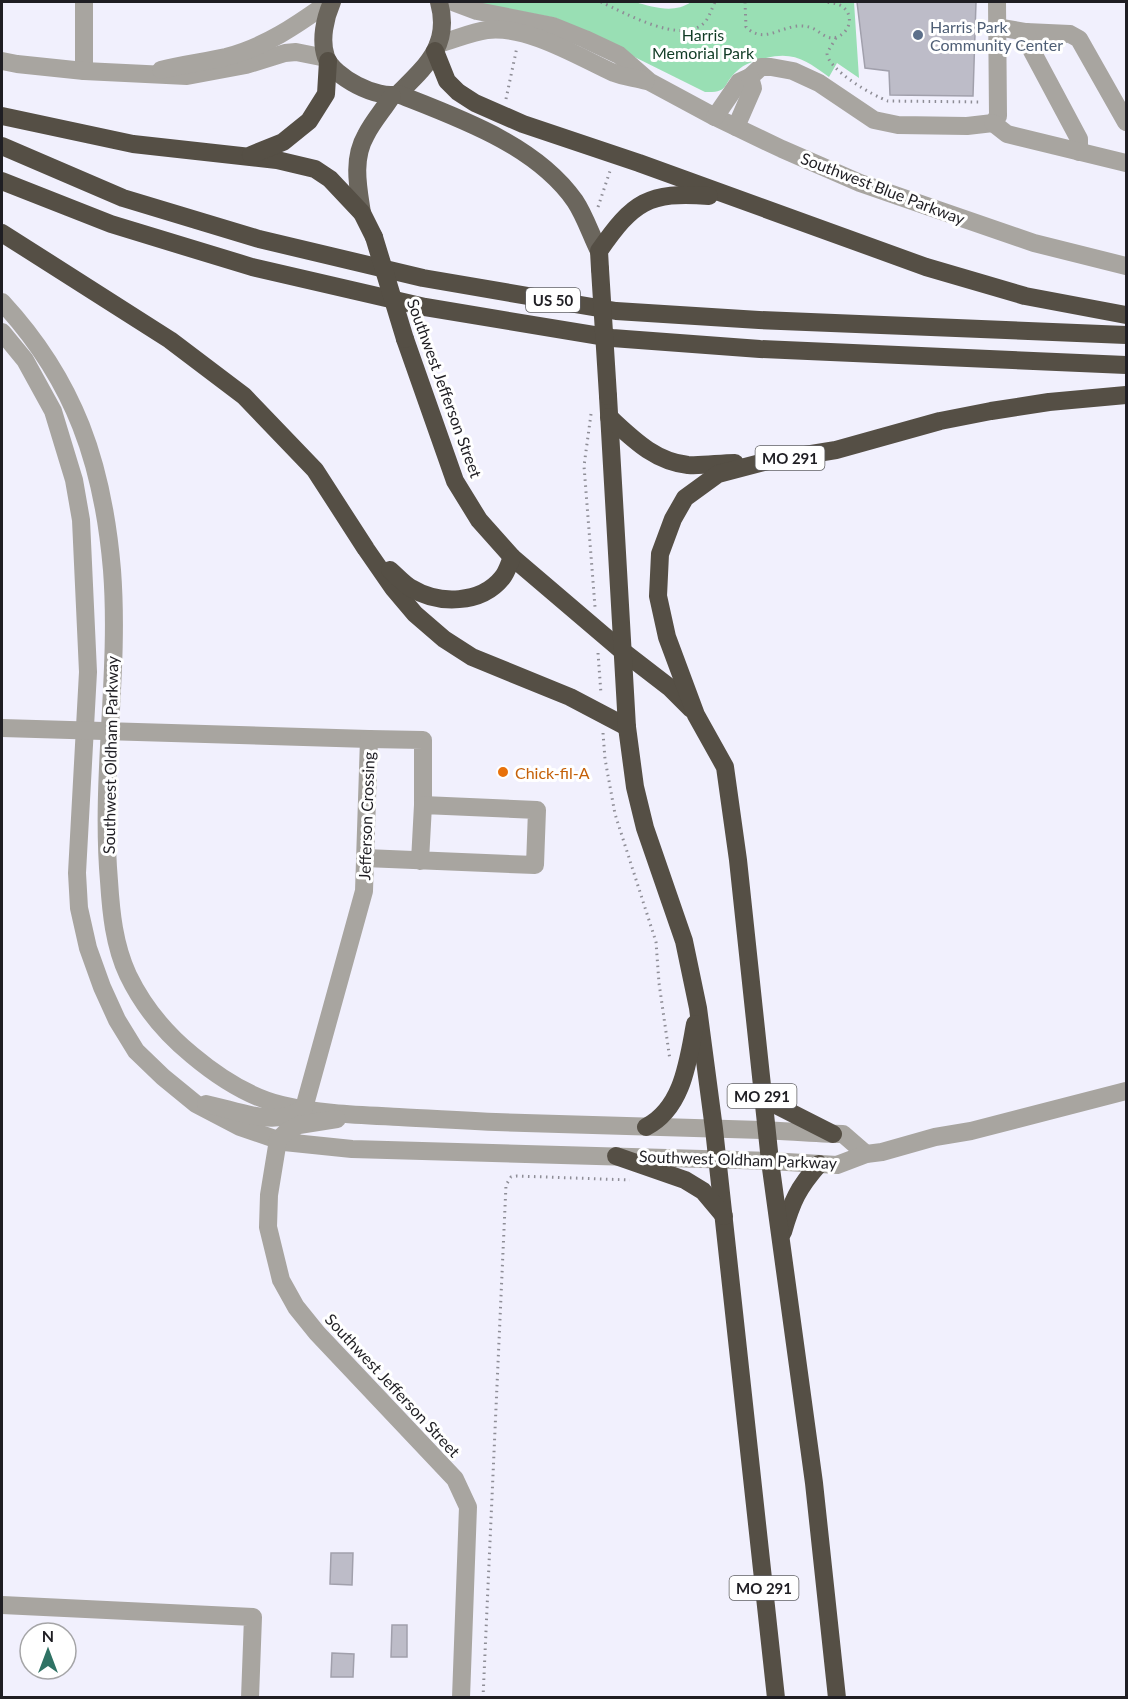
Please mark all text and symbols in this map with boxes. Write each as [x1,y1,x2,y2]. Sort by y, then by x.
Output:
place label: Harris Park Community Center [930,17,1063,54]
park label: Harris Memorial Park [652,25,755,62]
marker: Harris Park Community Center [911,28,925,42]
street label: Southwest Blue Parkway [798,148,968,228]
road number: US 50 [526,288,580,312]
street label: Southwest Jefferson Street [404,296,486,480]
road number: MO 291 [756,446,824,470]
street label: Southwest Oldham Parkway [99,655,121,854]
street label: Jefferson Crossing [354,751,378,881]
place label: Chick-fil-A [515,763,590,782]
marker: Chick-fil-A [496,765,510,779]
road number: MO 291 [728,1084,796,1108]
street label: Southwest Oldham Parkway [639,1146,838,1172]
street label: Southwest Jefferson Street [322,1309,465,1461]
road number: MO 291 [730,1576,798,1600]
north arrow [18,1621,78,1681]
text: N [42,1626,54,1645]

